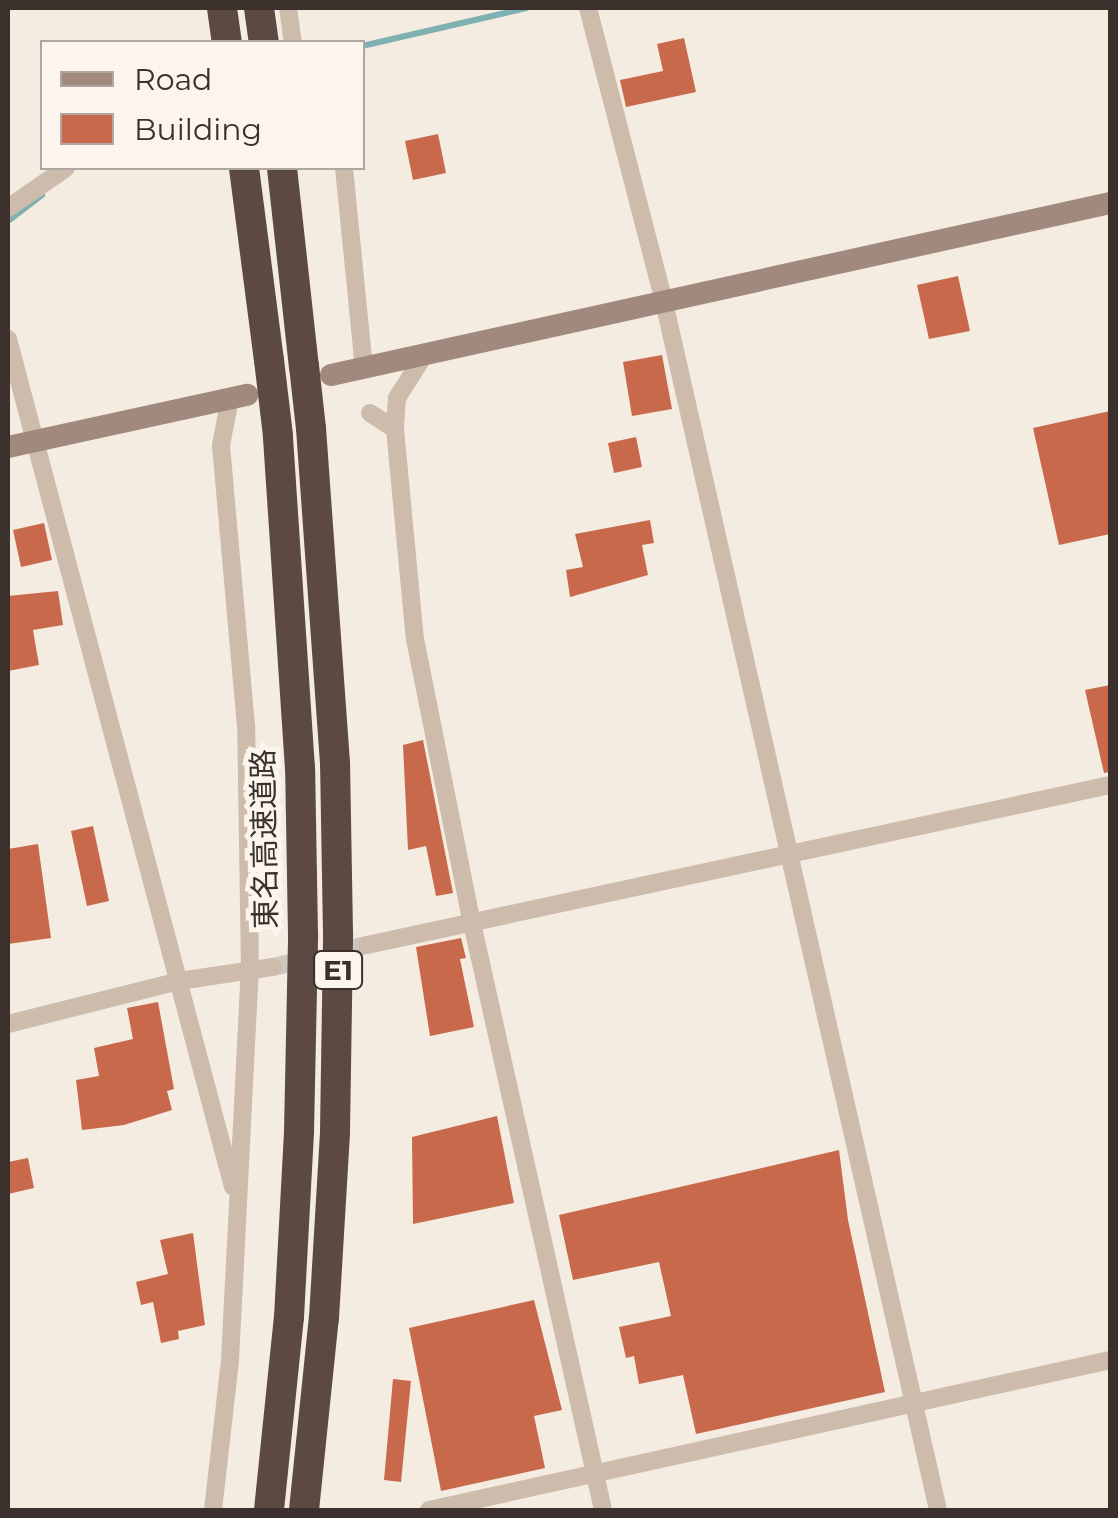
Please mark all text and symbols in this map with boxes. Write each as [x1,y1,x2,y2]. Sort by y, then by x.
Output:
legend [40,40,365,170]
text: Road [134,61,212,98]
text: Building [134,111,262,148]
street label: 東名高速道路 [245,749,285,929]
road number: E1 [313,947,363,993]

